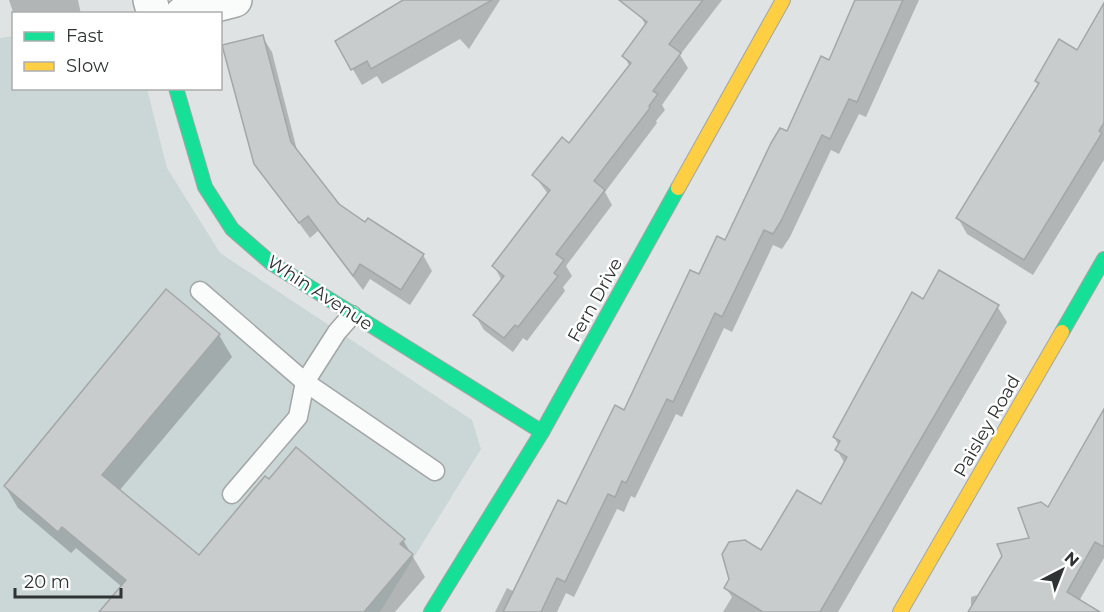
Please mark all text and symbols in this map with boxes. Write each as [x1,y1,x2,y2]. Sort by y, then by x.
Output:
legend [12,12,222,90]
text: Fast [66,25,104,47]
text: Slow [66,55,109,77]
street label: Whin Avenue [263,251,377,335]
street label: Fern Drive [563,254,627,346]
street label: Paisley Road [949,371,1025,481]
north arrow [1032,540,1092,600]
text: N [1061,548,1083,571]
scale bar [15,561,122,599]
text: 20 m [24,571,70,593]

